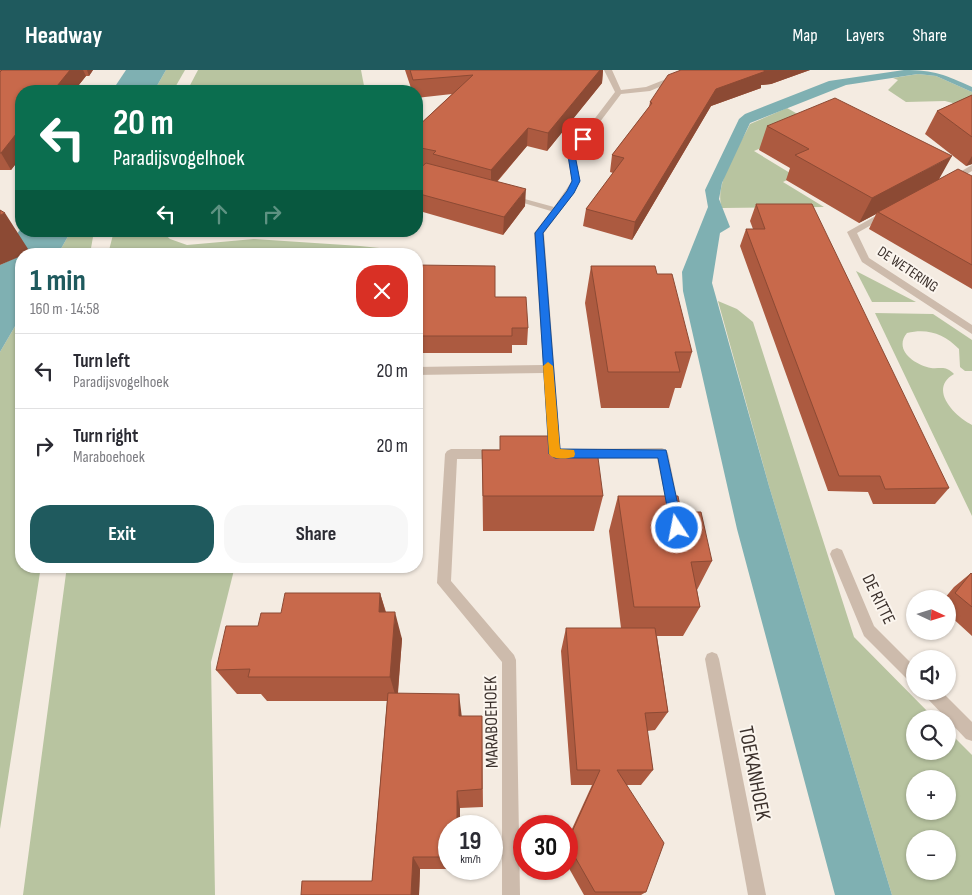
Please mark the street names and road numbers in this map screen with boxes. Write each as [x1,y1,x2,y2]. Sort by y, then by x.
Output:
street label: DE WETERING [874,242,942,297]
street label: DE RITTE [857,571,900,628]
street label: MARABOEHOEK [480,675,503,768]
street label: TOEKANHOEK [733,724,776,823]

